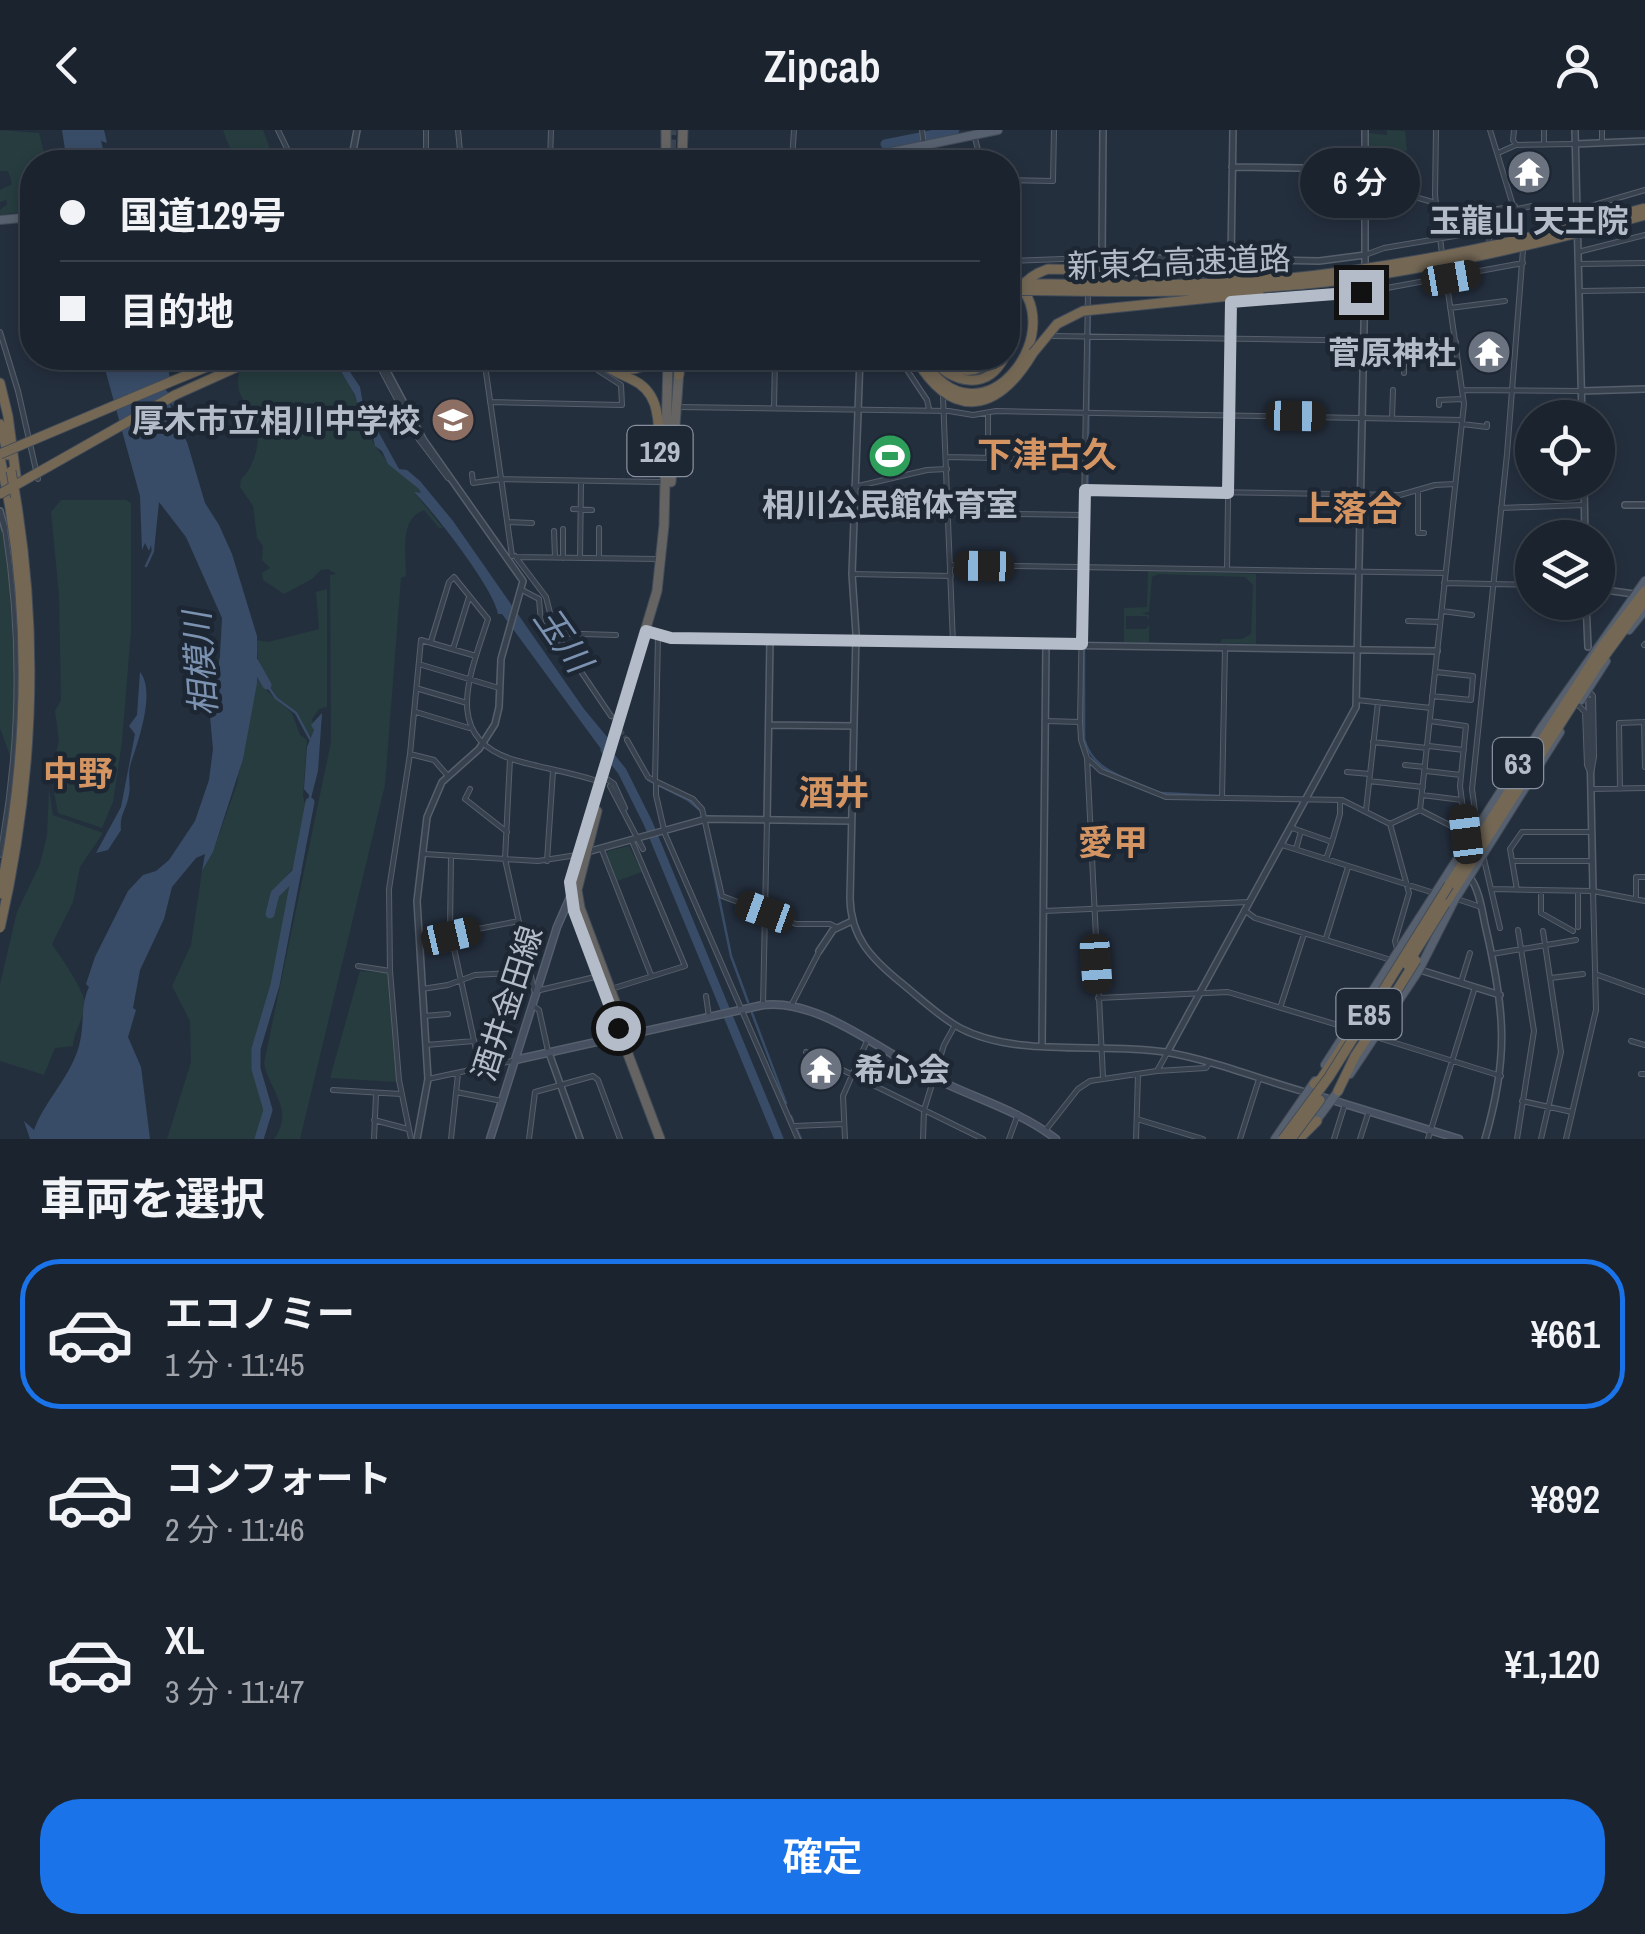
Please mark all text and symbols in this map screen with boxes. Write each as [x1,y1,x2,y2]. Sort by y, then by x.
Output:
text: Zipcab [764,35,881,96]
icon: back [40,38,95,93]
icon: person [1550,38,1605,93]
callout: 6 分 [1301,147,1421,217]
temple icon: 玉龍山 天王院 [1506,149,1552,195]
text: 6 分 [1333,161,1387,204]
text: 国道129号 [120,190,286,241]
place label: 玉龍山 天王院 [1429,199,1629,242]
street label: 新東名高速道路 [1066,237,1292,287]
car [1419,258,1483,298]
route end [1339,270,1384,315]
text: 目的地 [120,286,234,337]
temple icon: 菅原神社 [1466,329,1512,375]
place label: 菅原神社 [1328,331,1456,374]
school or university icon: 厚木市立相川中学校 [430,397,476,443]
place label: 厚木市立相川中学校 [132,399,420,442]
car [1266,400,1326,432]
map controls [1515,400,1615,620]
button: locate [1515,400,1615,500]
road number: 129 [628,426,692,476]
district label: 下津古久 [977,431,1117,478]
sports icon: 相川公民館体育室 [867,433,913,479]
place label: 相川公民館体育室 [762,483,1018,526]
district label: 上落合 [1297,485,1403,532]
button: layers [1515,520,1615,620]
car [954,550,1014,582]
water label: 玉川 [524,597,605,684]
water label: 相模川 [173,606,227,718]
road number: 63 [1493,738,1543,788]
district label: 中野 [43,750,113,797]
district label: 酒井 [799,769,869,816]
car [1447,802,1485,866]
district label: 愛甲 [1078,819,1148,866]
car [732,888,798,936]
car [418,915,484,957]
street label: 酒井金田線 [462,920,552,1086]
car [1079,933,1113,995]
road number: E85 [1336,989,1402,1039]
route start [596,1006,641,1051]
temple icon: 希心会 [798,1046,844,1092]
place label: 希心会 [854,1048,950,1091]
text: 車両を選択 [40,1168,265,1229]
text: エコノミー [165,1288,355,1339]
icon: car [45,1289,135,1379]
text: ¥661 [1531,1309,1600,1360]
text: 1 分 · 11:45 [165,1343,305,1386]
text: コンフォート [165,1453,392,1504]
icon: car [45,1454,135,1544]
text: ¥892 [1531,1474,1600,1525]
text: 2 分 · 11:46 [165,1508,305,1551]
text: XL [165,1615,205,1666]
icon: car [45,1619,135,1709]
text: ¥1,120 [1505,1639,1600,1690]
text: 3 分 · 11:47 [165,1670,305,1713]
button: 確定 [40,1799,1605,1914]

